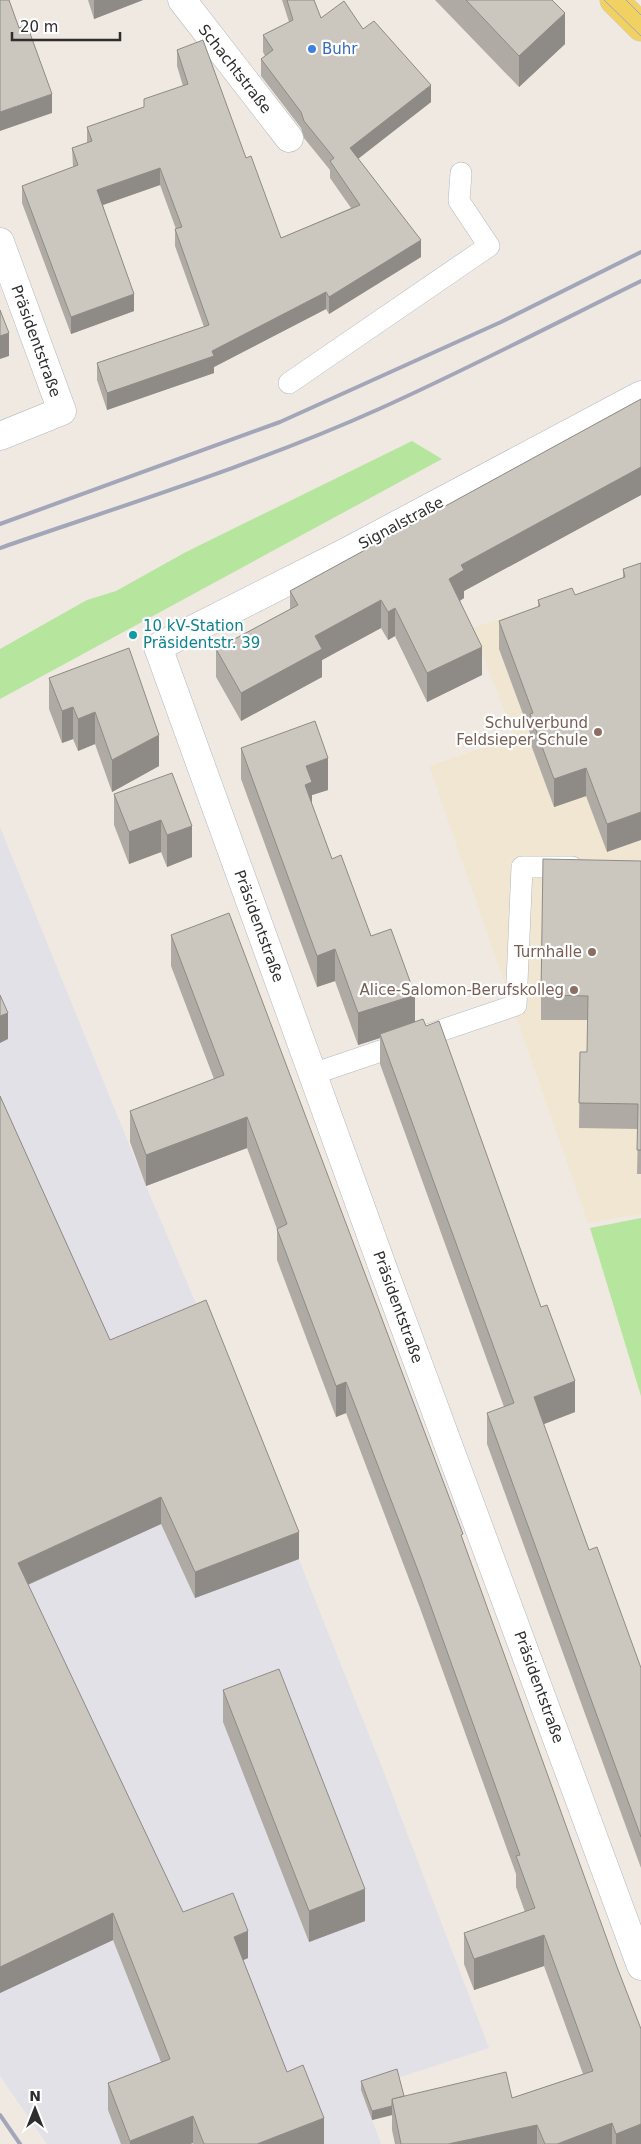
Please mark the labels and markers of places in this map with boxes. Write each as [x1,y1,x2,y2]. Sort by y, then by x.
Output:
place label: Buhr [322,40,358,58]
marker: Buhr [306,43,318,55]
place label: 10 kV-Station Präsidentstr. 39 [143,617,260,652]
marker: 10 kV-Station Präsidentstr. 39 [127,629,139,641]
place label: Schulverbund Feldsieper Schule [456,714,588,749]
marker: Schulverbund Feldsieper Schule [592,726,604,738]
place label: Turnhalle [513,943,582,961]
marker: Turnhalle [586,946,598,958]
place label: Alice-Salomon-Berufskolleg [360,981,564,999]
marker: Alice-Salomon-Berufskolleg [568,984,580,996]

